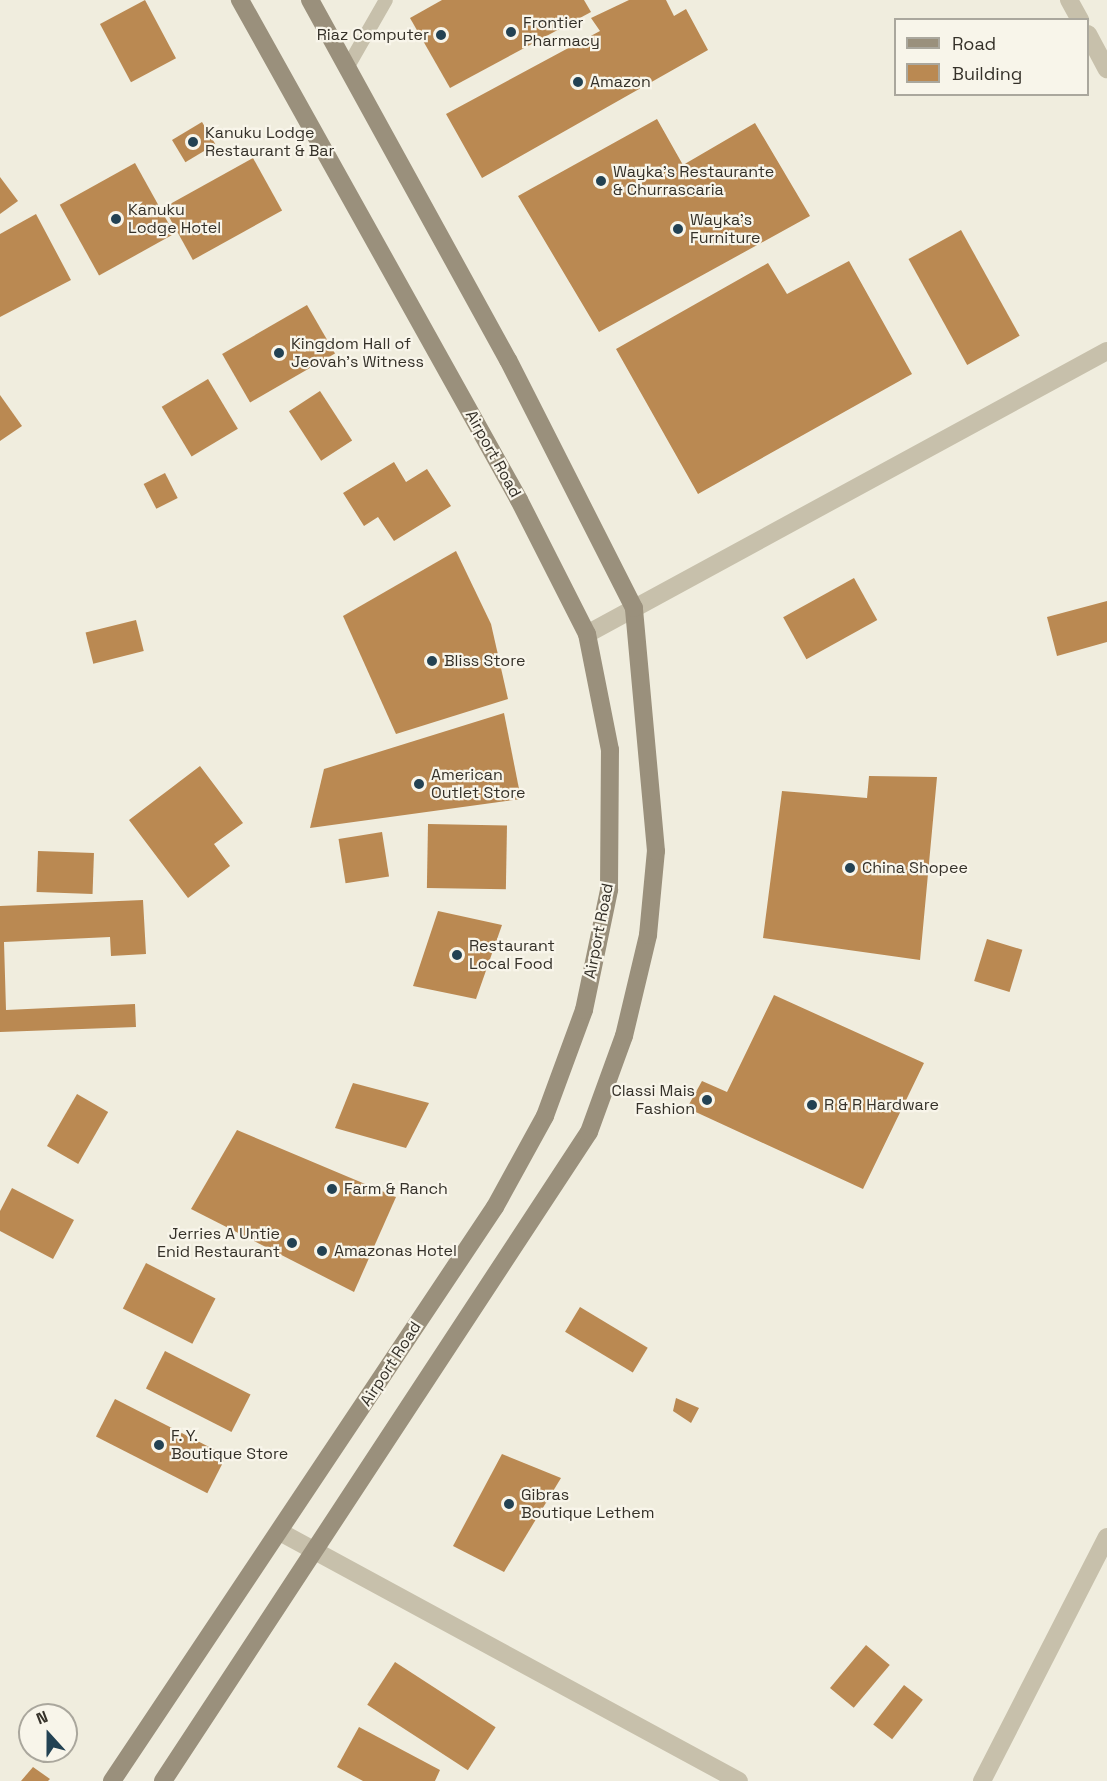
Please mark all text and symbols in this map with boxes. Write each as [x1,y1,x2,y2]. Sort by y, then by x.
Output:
place label: Frontier Pharmacy [523,13,600,51]
legend [894,18,1089,96]
place label: Riaz Computer [317,25,429,45]
marker: Frontier Pharmacy [504,25,518,39]
marker: Riaz Computer [434,28,448,42]
text: Road [952,32,996,55]
text: Building [952,62,1022,85]
place label: Amazon [590,72,651,92]
marker: Amazon [571,75,585,89]
place label: Kanuku Lodge Restaurant & Bar [205,123,335,161]
marker: Kanuku Lodge Restaurant & Bar [186,135,200,149]
place label: Wayka's Restaurante & Churrascaria [613,162,774,200]
marker: Wayka's Restaurante & Churrascaria [594,174,608,188]
place label: Kanuku Lodge Hotel [128,200,221,238]
place label: Wayka's Furniture [690,210,761,248]
marker: Kanuku Lodge Hotel [109,212,123,226]
marker: Wayka's Furniture [671,222,685,236]
place label: Kingdom Hall of Jeovah's Witness [291,334,424,372]
marker: Kingdom Hall of Jeovah's Witness [272,346,286,360]
street label: Airport Road [461,407,525,501]
place label: Bliss Store [444,651,525,671]
marker: Bliss Store [425,654,439,668]
place label: American Outlet Store [431,765,525,803]
marker: American Outlet Store [412,777,426,791]
place label: China Shopee [862,858,968,878]
marker: China Shopee [843,861,857,875]
street label: Airport Road [580,882,618,980]
place label: Restaurant Local Food [469,936,555,974]
marker: Restaurant Local Food [450,948,464,962]
place label: Classi Mais Fashion [611,1081,695,1119]
marker: Classi Mais Fashion [700,1093,714,1107]
place label: R & R Hardware [824,1095,939,1115]
marker: R & R Hardware [805,1098,819,1112]
place label: Farm & Ranch [344,1179,448,1199]
marker: Farm & Ranch [325,1182,339,1196]
place label: Jerries A Untie Enid Restaurant [157,1224,280,1262]
marker: Jerries A Untie Enid Restaurant [285,1236,299,1250]
place label: Amazonas Hotel [334,1241,457,1261]
marker: Amazonas Hotel [315,1244,329,1258]
street label: Airport Road [357,1318,425,1410]
place label: F. Y. Boutique Store [171,1426,288,1464]
marker: F. Y. Boutique Store [152,1438,166,1452]
place label: Gibras Boutique Lethem [521,1485,654,1523]
marker: Gibras Boutique Lethem [502,1497,516,1511]
north arrow [18,1703,78,1763]
text: N [33,1706,51,1729]

